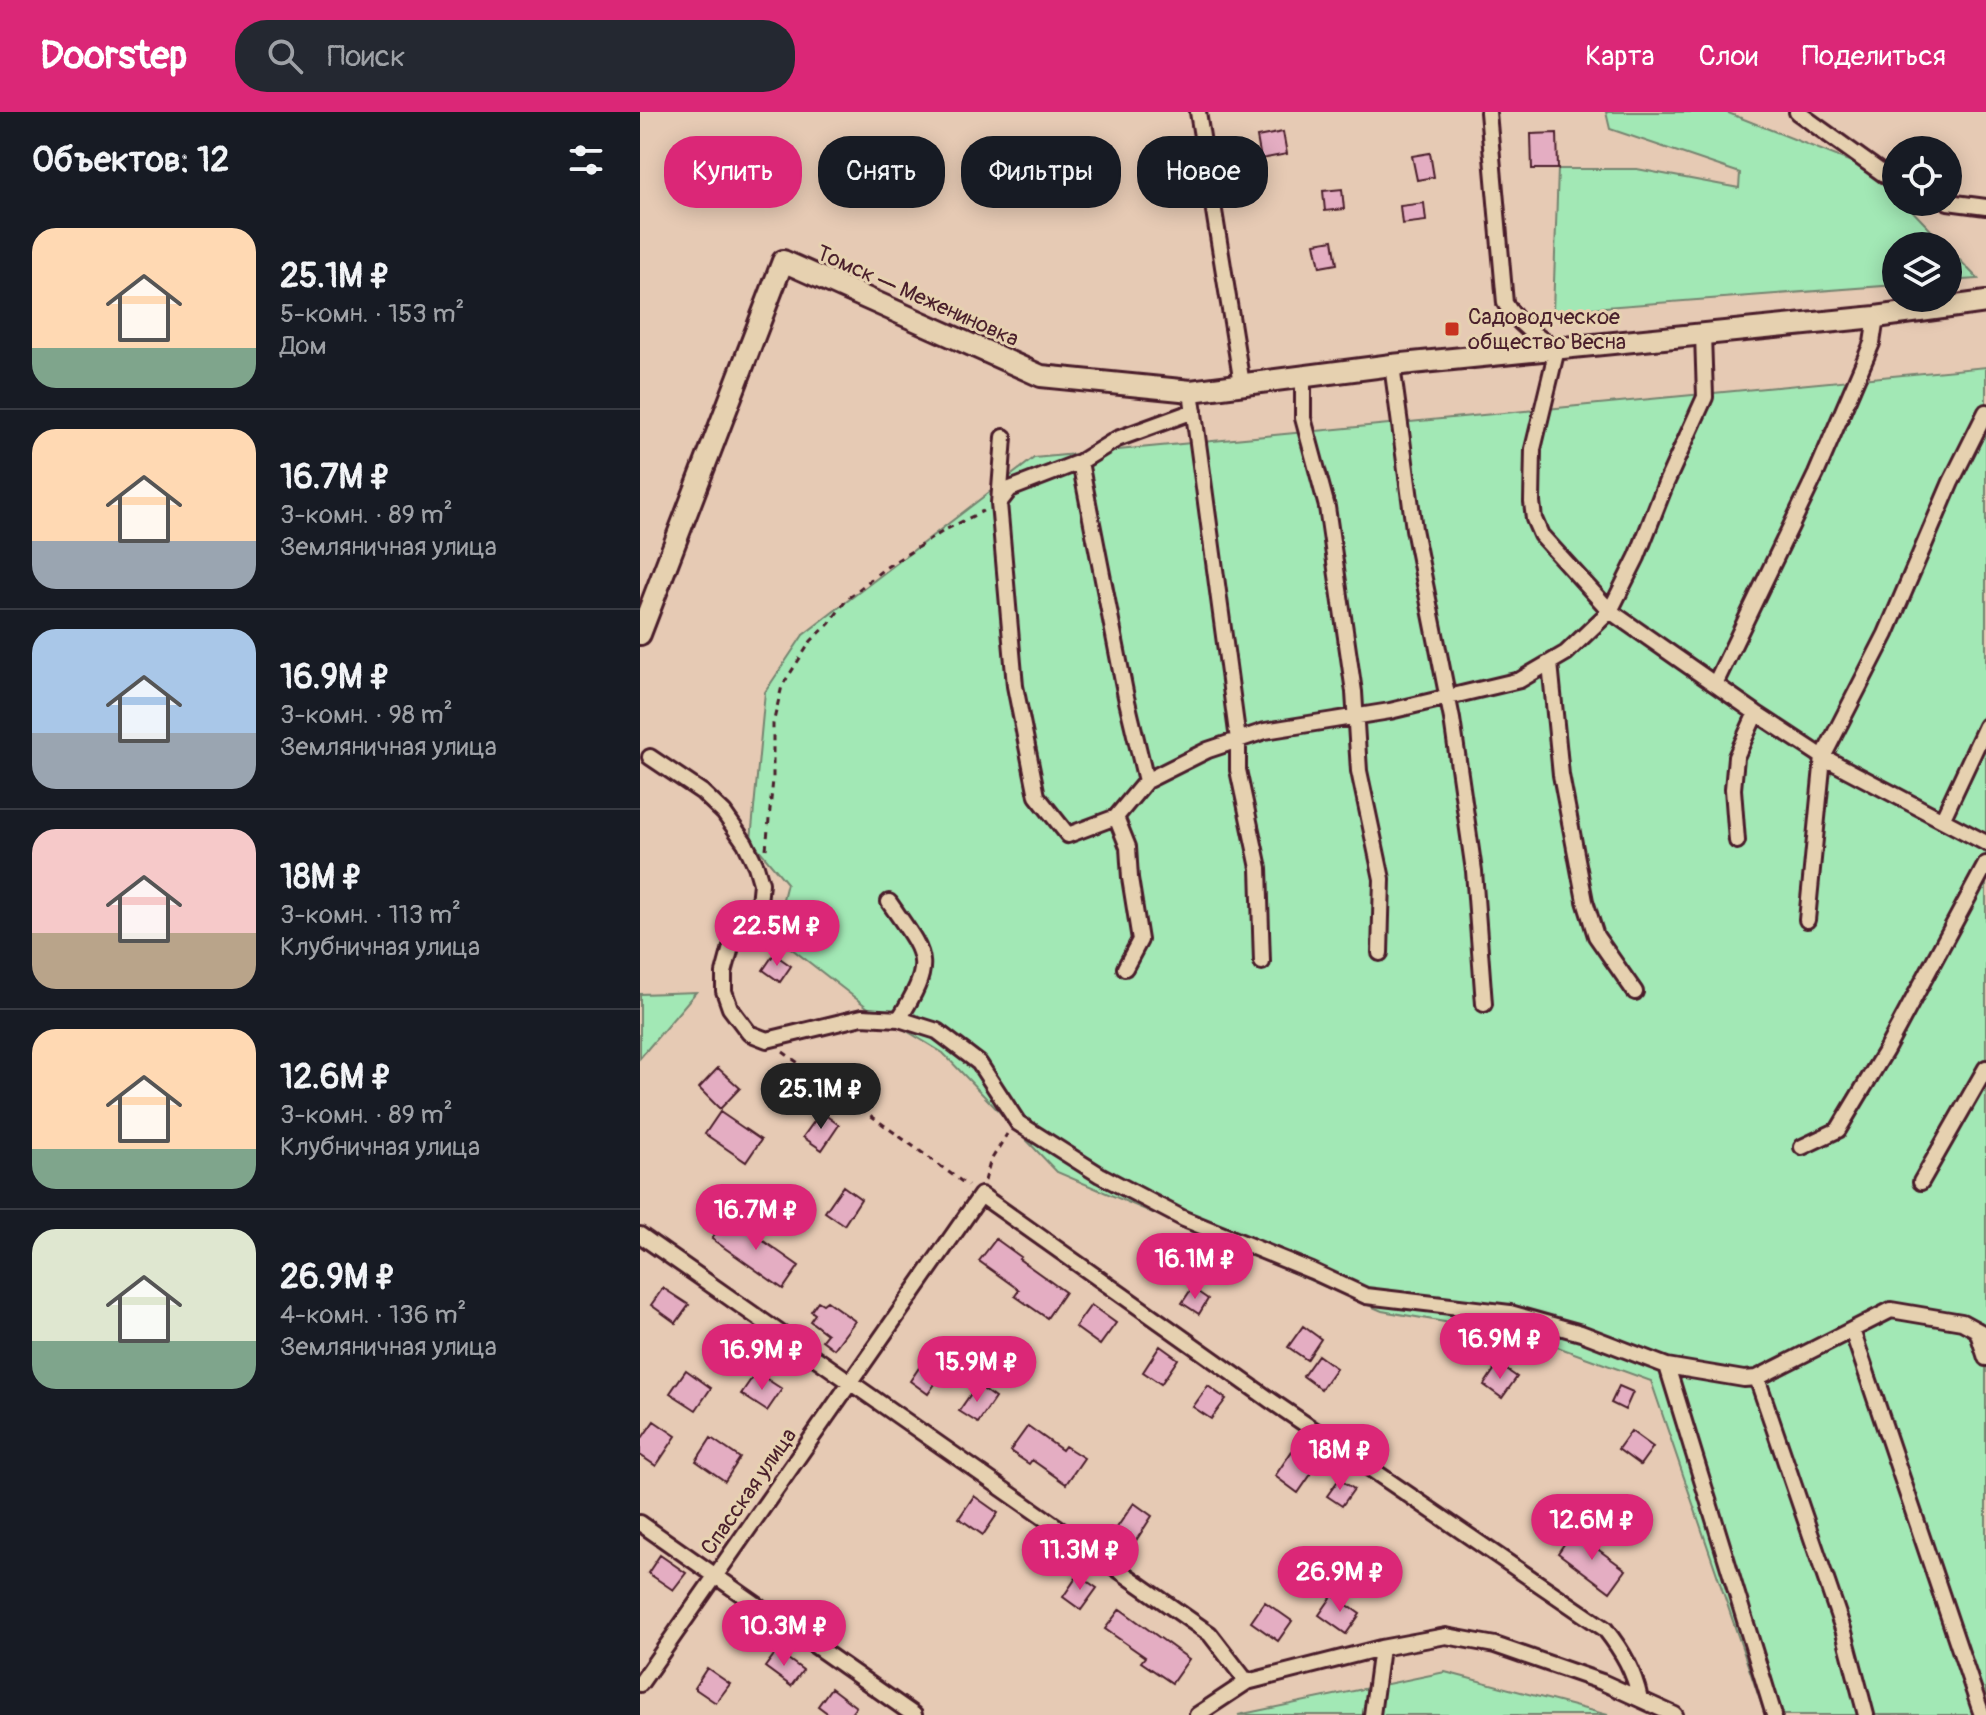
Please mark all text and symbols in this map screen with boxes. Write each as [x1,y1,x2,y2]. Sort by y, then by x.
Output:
search box [235,20,795,92]
text: Doorstep [40,32,187,80]
icon: search [263,34,307,78]
text: Поиск [327,38,405,75]
text: Карта [1585,39,1655,74]
text: Слои [1699,39,1758,74]
text: Поделиться [1802,39,1946,74]
chip: Купить [664,136,802,208]
chip: Снять [818,136,945,208]
chip: Фильтры [961,136,1121,208]
chip: Новое [1137,136,1268,208]
map controls [1882,136,1962,312]
button: locate [1882,136,1962,216]
icon: filters [564,138,608,182]
text: Объектов: 12 [32,139,229,182]
button: layers [1882,232,1962,312]
street label: Томск — Межениновка [812,239,1023,353]
text: 25.1M ₽ [280,255,390,298]
icon: home [96,260,192,356]
text: 5-комн. · 153 m² [280,298,464,330]
place label: Садоводческое общество Весна [1468,303,1626,356]
marker: Садоводческое общество Весна [1443,320,1461,338]
text: Дом [280,330,327,362]
text: 16.7M ₽ [280,456,391,499]
icon: home [96,461,192,557]
text: 3-комн. · 89 m² [280,499,453,531]
text: Земляничная улица [280,531,497,563]
text: 16.9M ₽ [280,656,390,699]
icon: home [96,661,192,757]
text: 3-комн. · 98 m² [280,699,453,731]
text: Земляничная улица [280,731,497,763]
text: 18M ₽ [280,856,363,899]
icon: home [96,861,192,957]
text: 3-комн. · 113 m² [280,899,461,931]
pin: 22.5M ₽ [703,900,851,968]
text: 22.5M ₽ [733,910,821,942]
text: Клубничная улица [280,931,480,963]
text: 12.6M ₽ [280,1056,392,1099]
icon: home [96,1061,192,1157]
pin: 25.1M ₽ [747,1063,895,1131]
text: 25.1M ₽ [779,1073,863,1105]
text: 3-комн. · 89 m² [280,1099,453,1131]
text: Клубничная улица [280,1131,480,1163]
pin: 16.7M ₽ [682,1184,830,1252]
text: 16.7M ₽ [714,1194,798,1226]
pin: 16.1M ₽ [1121,1233,1269,1301]
text: 16.1M ₽ [1154,1243,1236,1275]
text: 26.9M ₽ [280,1256,396,1299]
icon: home [96,1261,192,1357]
text: 4-комн. · 136 m² [280,1299,466,1331]
pin: 16.9M ₽ [1426,1313,1574,1381]
text: 16.9M ₽ [1458,1323,1542,1355]
pin: 16.9M ₽ [688,1324,836,1392]
text: Земляничная улица [280,1331,497,1363]
text: 16.9M ₽ [720,1334,804,1366]
pin: 15.9M ₽ [903,1336,1051,1404]
text: 15.9M ₽ [935,1346,1019,1378]
street label: Спасская улица [695,1423,803,1561]
pin: 18M ₽ [1284,1424,1396,1492]
text: 18M ₽ [1308,1434,1372,1466]
pin: 12.6M ₽ [1518,1494,1666,1562]
text: 12.6M ₽ [1549,1504,1635,1536]
pin: 11.3M ₽ [1006,1524,1154,1592]
text: 11.3M ₽ [1040,1534,1120,1566]
pin: 26.9M ₽ [1266,1546,1414,1614]
text: 26.9M ₽ [1296,1556,1384,1588]
pin: 10.3M ₽ [710,1600,858,1668]
text: 10.3M ₽ [740,1610,828,1642]

